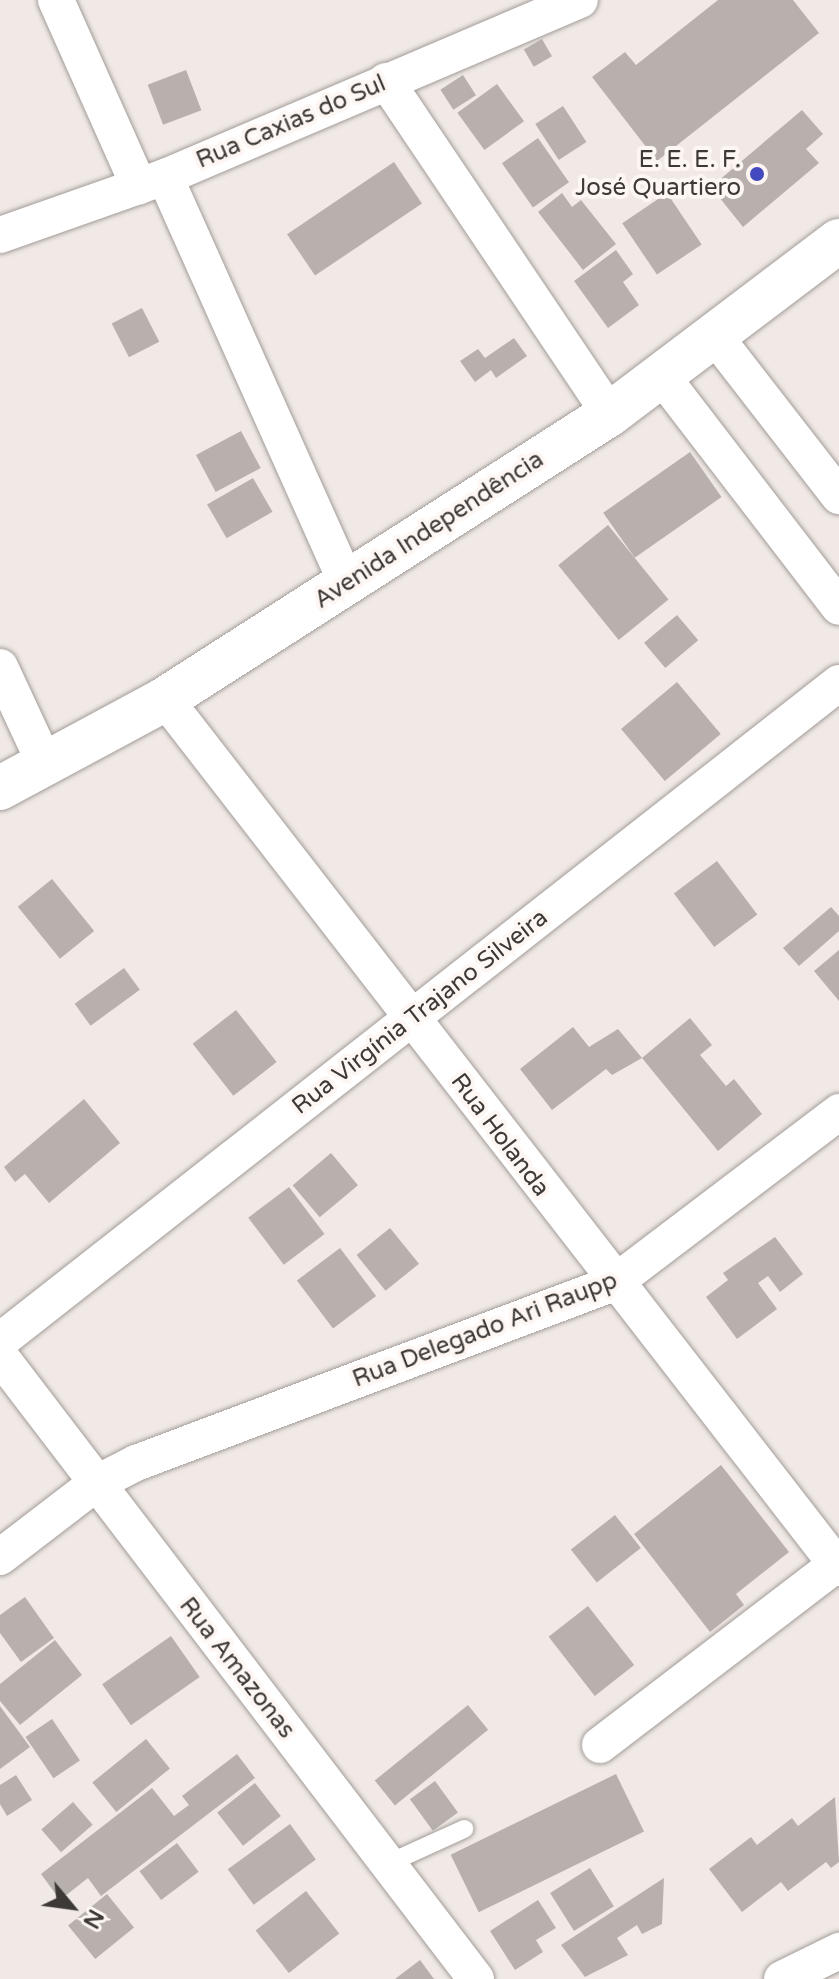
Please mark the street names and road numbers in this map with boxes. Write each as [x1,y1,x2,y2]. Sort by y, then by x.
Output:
street label: Rua Caxias do Sul [192,69,390,175]
street label: Avenida Independência [309,445,549,615]
street label: Rua Virgínia Trajano Silveira [287,903,553,1121]
street label: Rua Holanda [444,1068,556,1202]
street label: Rua Delegado Ari Raupp [349,1266,621,1394]
street label: Rua Amazonas [173,1592,301,1744]

